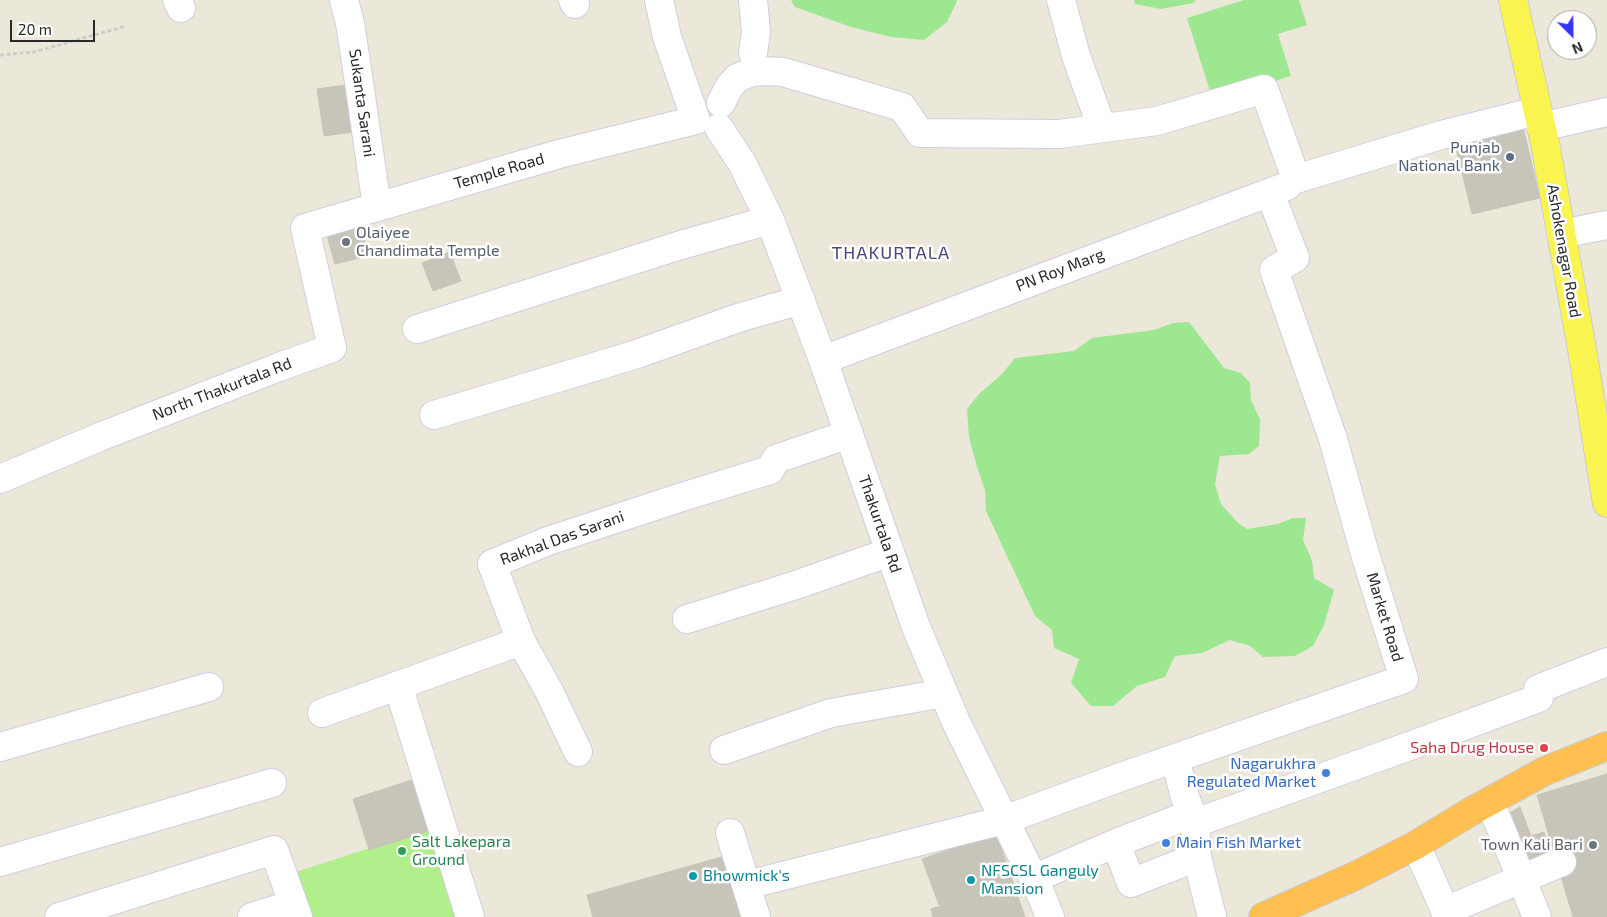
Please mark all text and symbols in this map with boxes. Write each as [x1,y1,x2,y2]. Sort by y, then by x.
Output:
scale bar [12,10,98,42]
north arrow [1547,10,1597,60]
text: 20 m [18,20,52,38]
text: N [1570,39,1586,58]
street label: Sukanta Sarani [345,48,379,158]
place label: Punjab National Bank [1398,138,1500,176]
street label: Temple Road [452,149,546,193]
marker: Punjab National Bank [1504,151,1516,163]
street label: Ashokenagar Road [1543,183,1585,319]
place label: Olaiyee Chandimata Temple [356,223,500,261]
marker: Olaiyee Chandimata Temple [340,236,352,248]
district label: THAKURTALA [831,242,951,264]
street label: PN Roy Marg [1013,244,1107,296]
street label: North Thakurtala Rd [150,354,294,424]
street label: Thakurtala Rd [854,473,906,575]
street label: Rakhal Das Sarani [497,507,627,569]
street label: Market Road [1362,570,1408,664]
place label: Saha Drug House [1410,738,1534,758]
marker: Saha Drug House [1538,742,1550,754]
place label: Nagarukhra Regulated Market [1187,754,1316,792]
marker: Nagarukhra Regulated Market [1320,767,1332,779]
place label: Salt Lakepara Ground [412,832,511,870]
place label: Main Fish Market [1176,833,1301,853]
place label: Town Kali Bari [1481,835,1583,855]
marker: Main Fish Market [1160,837,1172,849]
marker: Town Kali Bari [1587,839,1599,851]
marker: Salt Lakepara Ground [396,845,408,857]
place label: NFSCSL Ganguly Mansion [981,861,1099,899]
place label: Bhowmick's [703,866,790,886]
marker: Bhowmick's [687,870,699,882]
marker: NFSCSL Ganguly Mansion [965,874,977,886]

